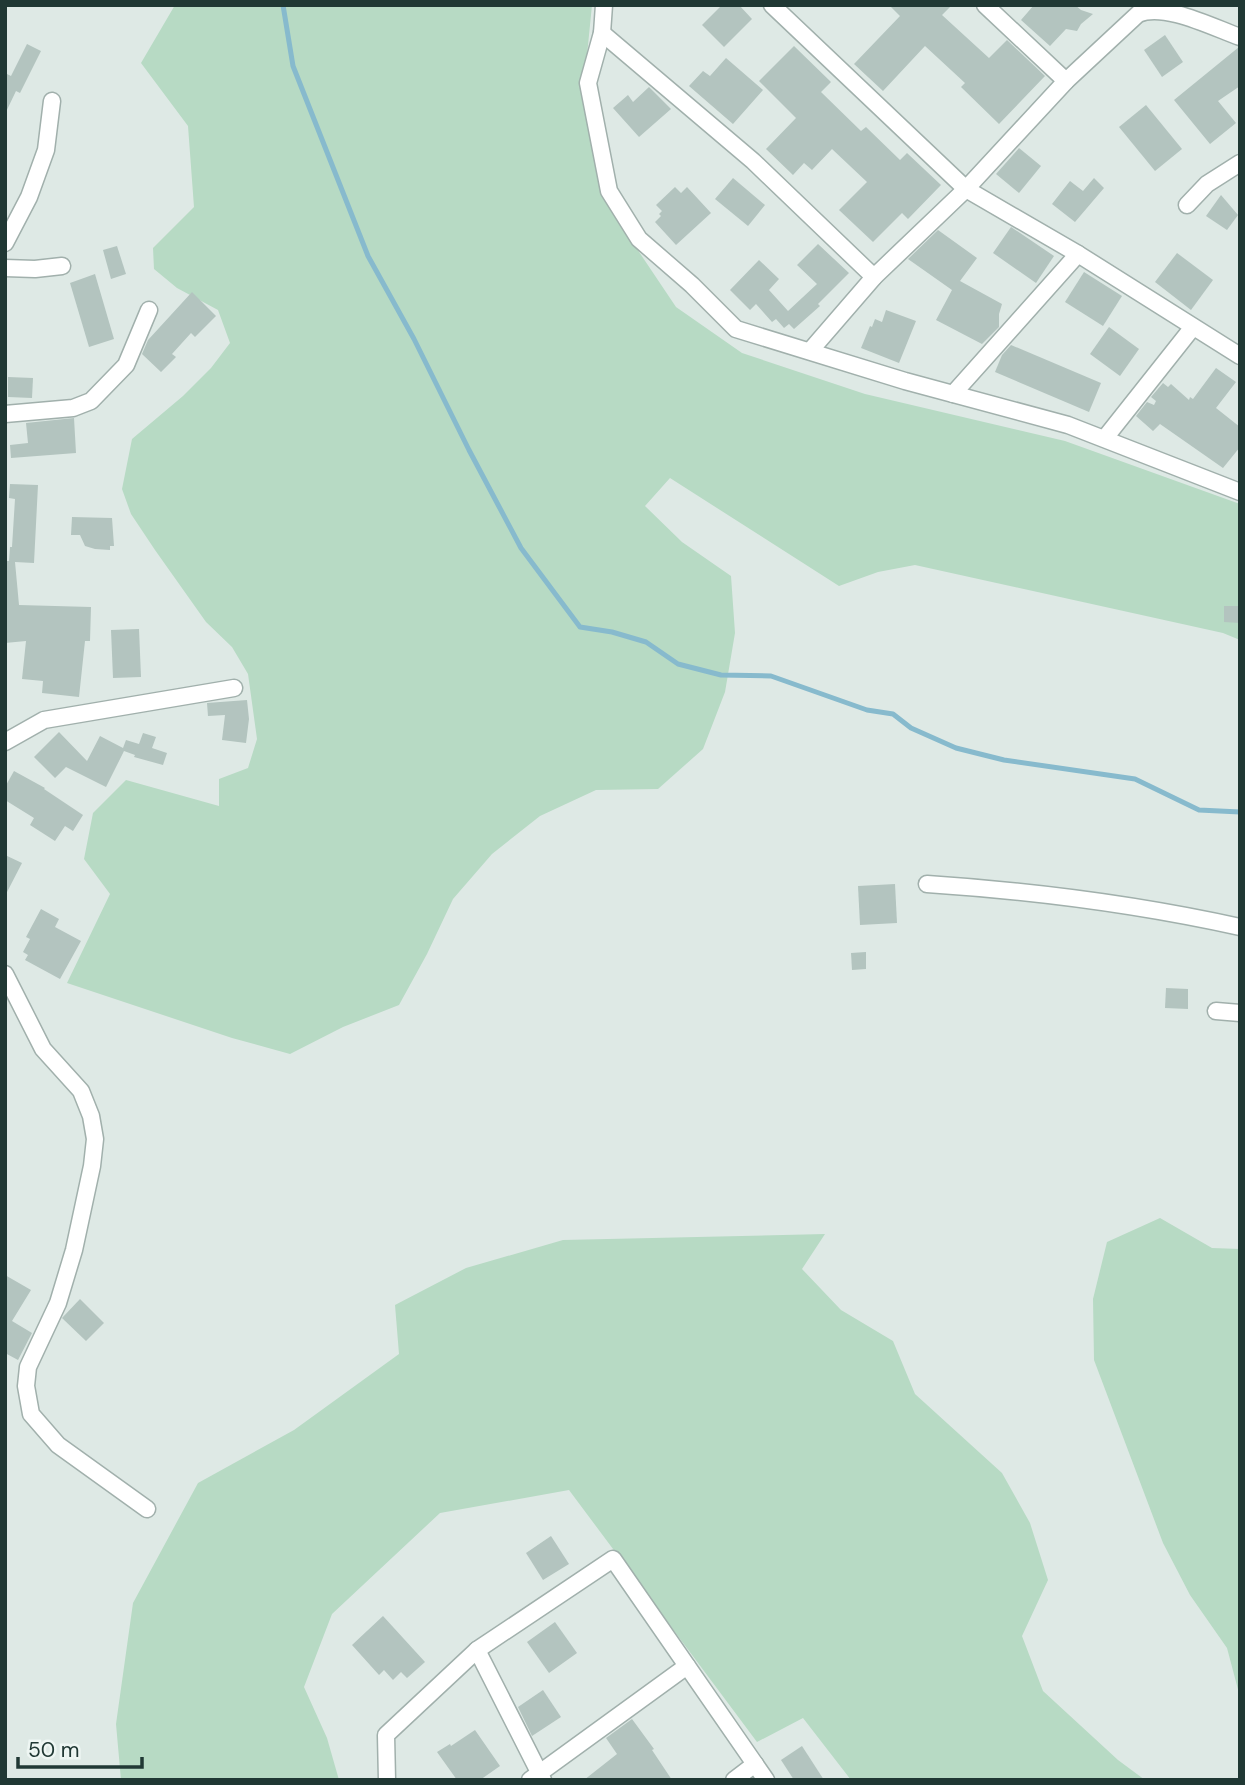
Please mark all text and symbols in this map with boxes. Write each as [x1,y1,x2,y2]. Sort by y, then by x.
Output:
scale bar [18,1726,142,1770]
text: 50 m [28,1736,79,1764]

